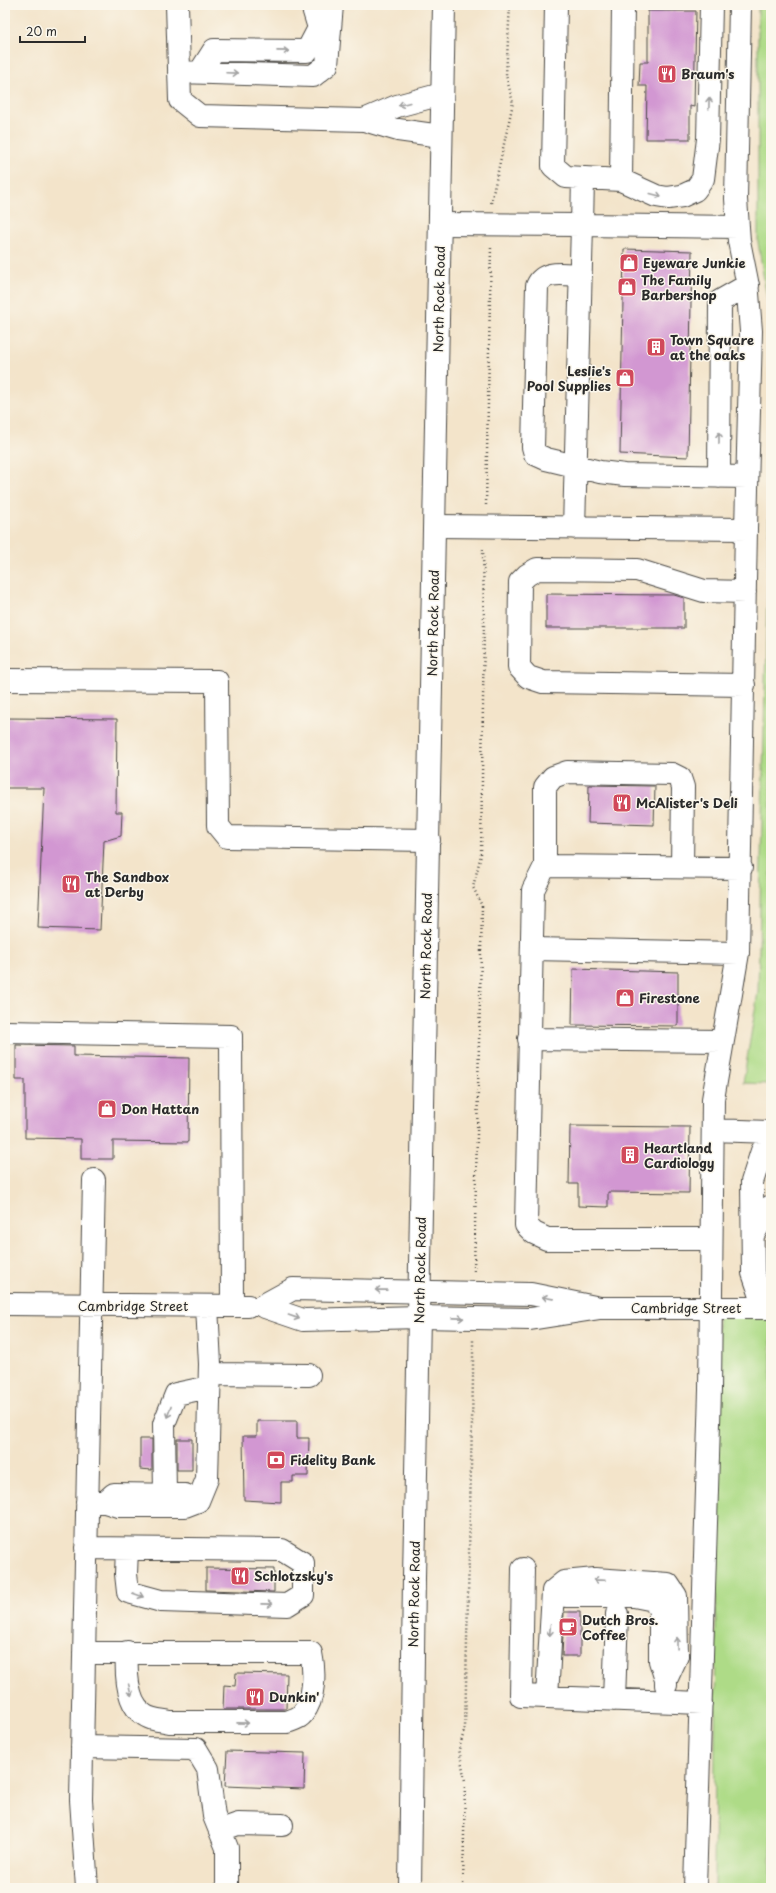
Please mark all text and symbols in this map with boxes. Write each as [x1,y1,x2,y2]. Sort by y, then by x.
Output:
scale bar [20,18,85,44]
text: 20 m [26,22,57,40]
one-way arrow [276,47,289,55]
restaurant icon: Braum's [656,63,678,85]
place label: Braum's [681,64,734,83]
one-way arrow [225,70,238,77]
one-way arrow [706,97,713,110]
one-way arrow [398,100,411,108]
one-way arrow [650,192,663,200]
street label: North Rock Road [428,245,449,353]
shop icon: Eyeware Junkie [618,252,640,274]
place label: Eyeware Junkie [643,253,746,272]
place label: The Family Barbershop [641,270,717,304]
shop icon: The Family Barbershop [616,276,638,298]
place label: Town Square at the oaks [670,330,754,364]
building icon: Town Square at the oaks [645,336,667,358]
place label: Leslie's Pool Supplies [527,361,611,395]
shop icon: Leslie's Pool Supplies [614,367,636,389]
one-way arrow [715,432,723,445]
street label: North Rock Road [422,569,443,677]
restaurant icon: McAlister's Deli [611,792,633,814]
place label: McAlister's Deli [636,793,738,812]
place label: The Sandbox at Derby [85,867,170,901]
restaurant icon: The Sandbox at Derby [60,873,82,895]
street label: North Rock Road [415,892,436,1000]
shop icon: Firestone [614,987,636,1009]
place label: Firestone [639,988,701,1007]
shop icon: Don Hattan [96,1098,118,1120]
place label: Don Hattan [121,1099,199,1118]
place label: Heartland Cardiology [644,1138,714,1172]
building icon: Heartland Cardiology [619,1144,641,1166]
street label: North Rock Road [409,1216,430,1324]
one-way arrow [375,1286,388,1294]
one-way arrow [542,1293,555,1301]
street label: Cambridge Street [78,1296,188,1315]
street label: Cambridge Street [631,1298,741,1317]
one-way arrow [288,1314,301,1321]
one-way arrow [451,1314,464,1322]
one-way arrow [164,1405,172,1417]
bank icon: Fidelity Bank [265,1449,287,1471]
place label: Fidelity Bank [290,1450,376,1469]
street label: North Rock Road [403,1540,424,1648]
restaurant icon: Schlotzsky's [229,1565,251,1587]
place label: Schlotzsky's [254,1566,333,1585]
one-way arrow [593,1576,606,1583]
one-way arrow [131,1592,143,1600]
one-way arrow [260,1600,273,1608]
place label: Dutch Bros. Coffee [582,1610,658,1644]
cafe icon: Dutch Bros. Coffee [557,1616,579,1638]
one-way arrow [547,1623,554,1636]
one-way arrow [673,1637,681,1650]
one-way arrow [127,1683,134,1696]
restaurant icon: Dunkin' [244,1686,266,1708]
place label: Dunkin' [269,1687,320,1706]
one-way arrow [236,1719,249,1727]

